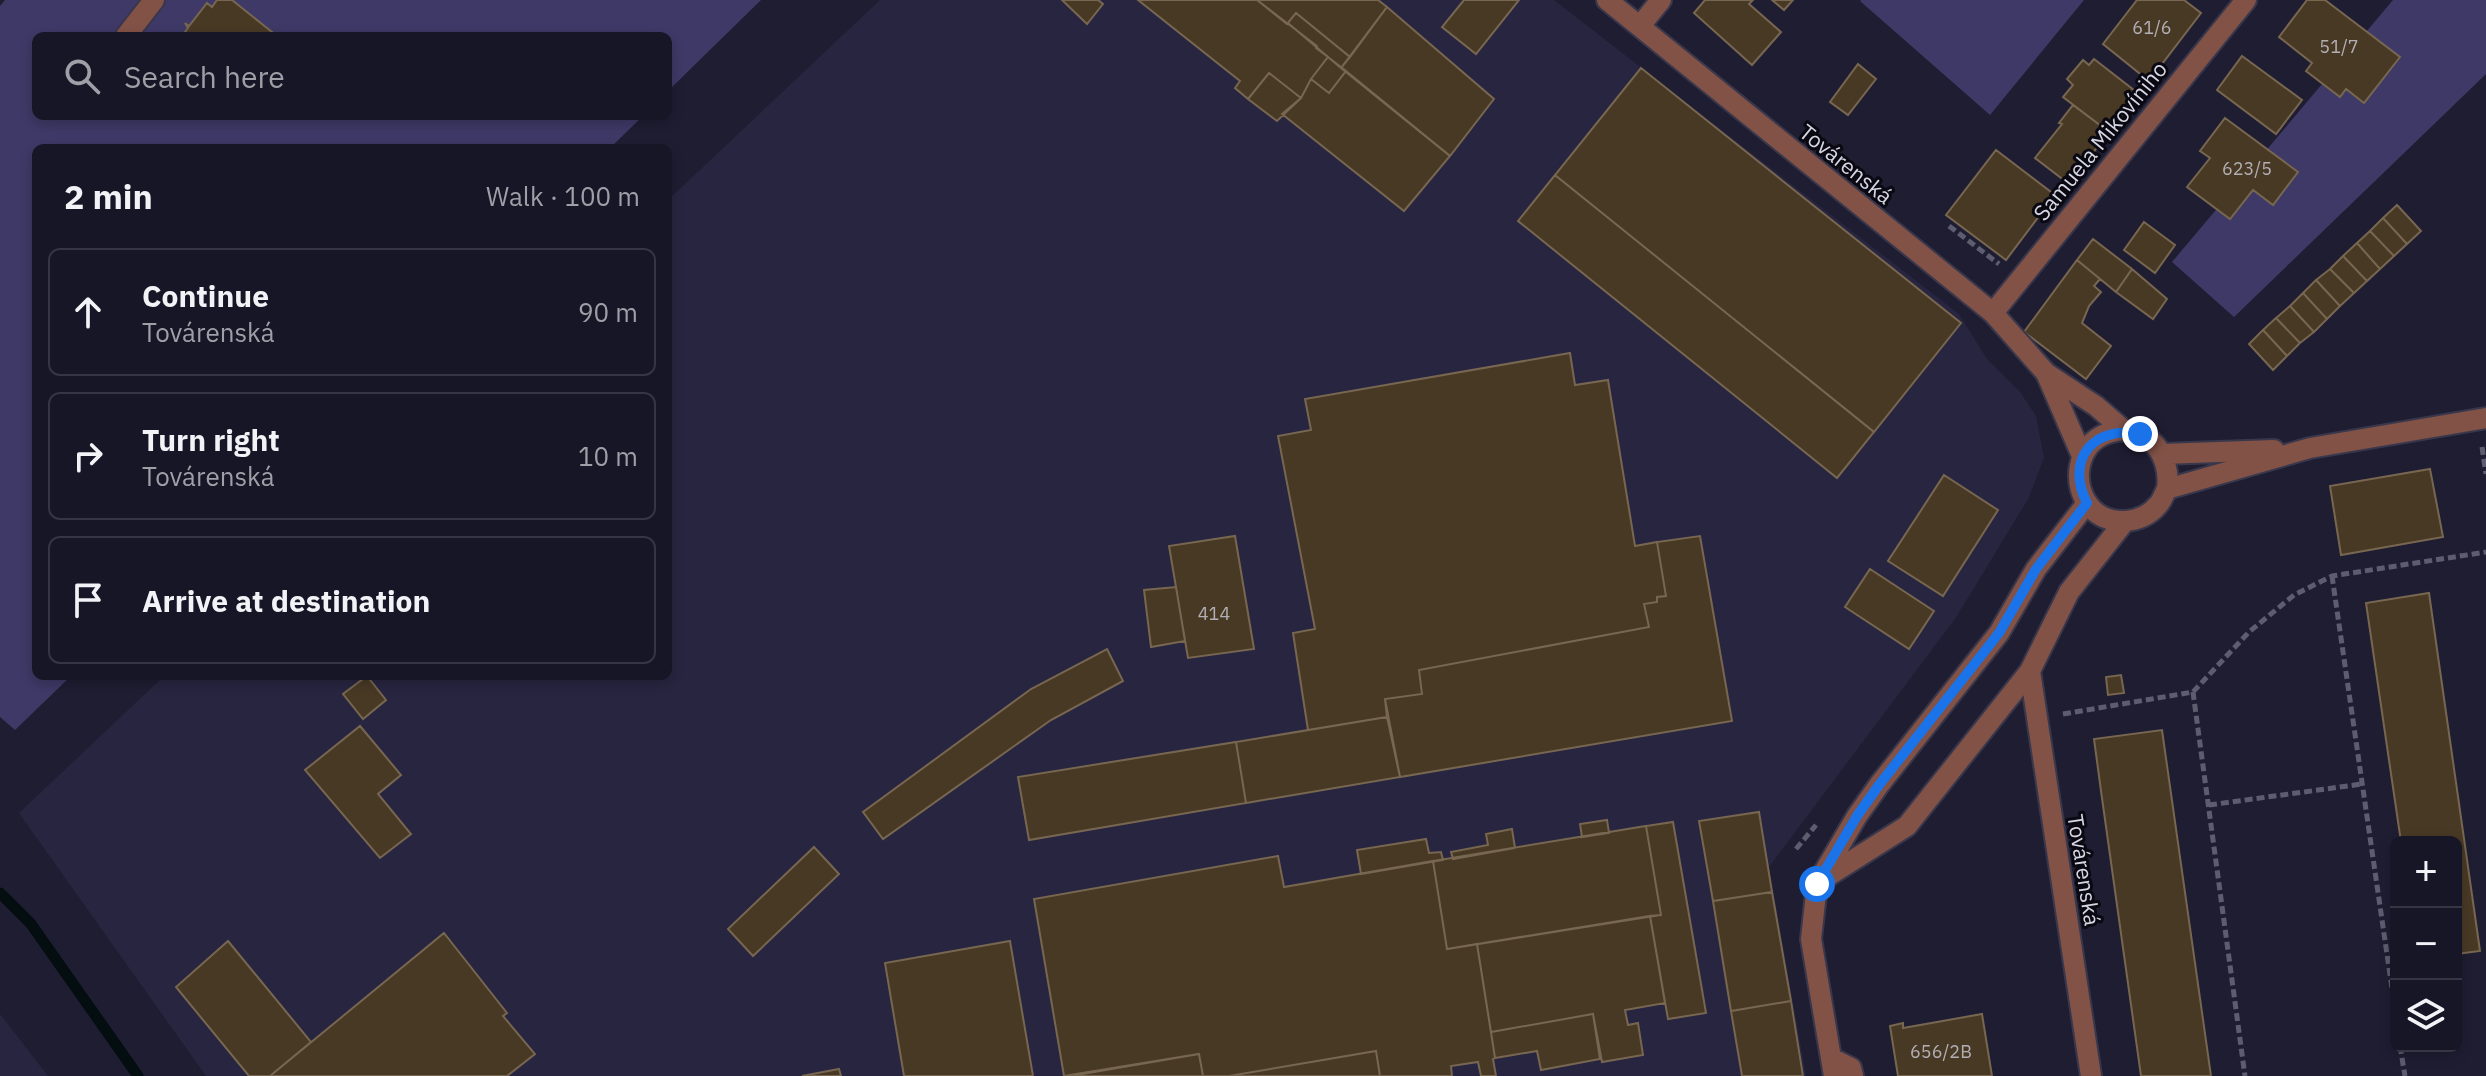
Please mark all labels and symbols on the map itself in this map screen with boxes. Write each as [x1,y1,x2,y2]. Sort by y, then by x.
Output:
house number: 61/6 [2132,16,2172,39]
house number: 51/7 [2319,35,2359,58]
street label: Samuela Mikovíniho [2026,55,2173,226]
street label: Továrenská [1794,117,1899,210]
house number: 623/5 [2222,157,2272,180]
route end [2122,416,2158,452]
house number: 414 [1198,602,1230,625]
street label: Továrenská [2061,812,2108,928]
route start [1799,866,1835,902]
house number: 656/2B [1910,1040,1972,1063]

